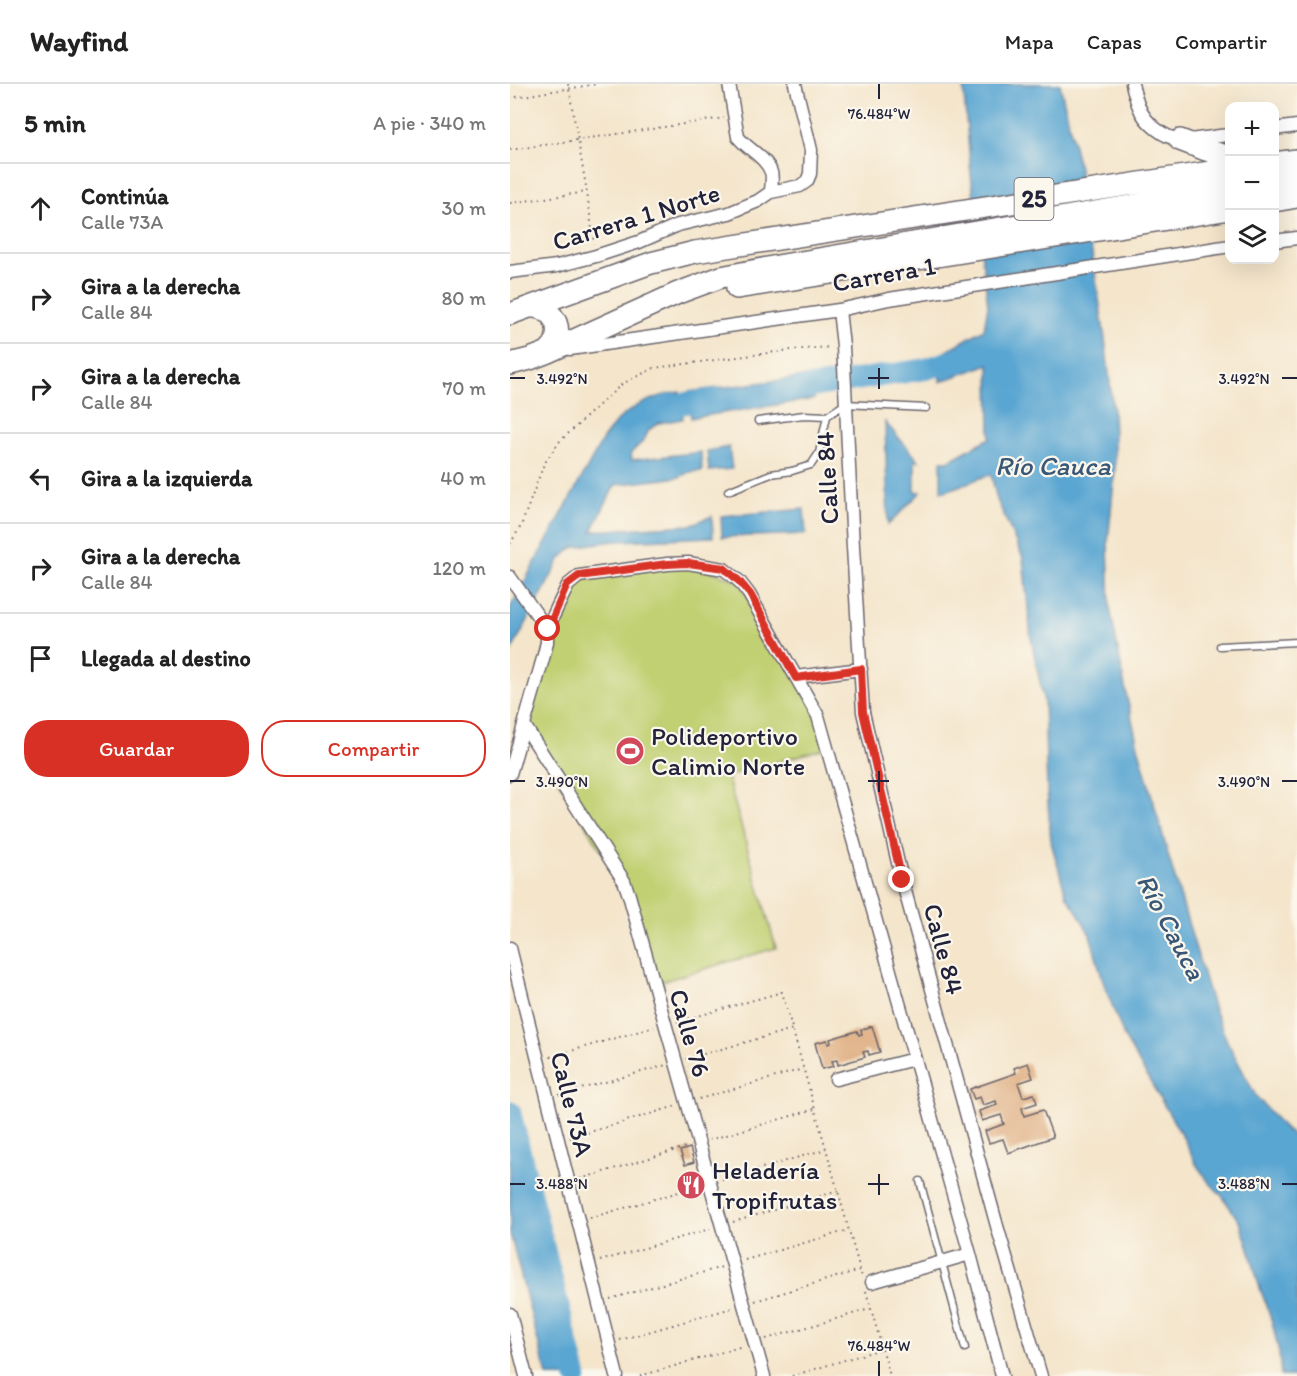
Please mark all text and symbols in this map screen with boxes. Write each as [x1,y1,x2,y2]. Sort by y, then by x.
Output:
text: Wayfind [30,24,128,58]
text: Mapa [1005,29,1054,54]
text: Capas [1087,29,1142,54]
text: Compartir [1175,29,1267,54]
map controls [1225,102,1279,264]
button: + [1225,102,1279,156]
text: 76.484°W [848,105,910,123]
text: 5 min [24,107,86,139]
text: A pie · 340 m [373,111,486,135]
button: − [1225,156,1279,210]
street label: Carrera 1 Norte [548,176,724,258]
road number: 25 [1014,178,1054,220]
text: Continúa [81,183,169,210]
icon: ahead [24,192,57,225]
text: 30 m [441,196,486,220]
text: Calle 73A [81,210,163,234]
button: layers [1225,210,1279,264]
street label: Carrera 1 [830,249,938,299]
text: Gira a la derecha [81,273,240,300]
icon: right [24,282,57,315]
text: 80 m [441,286,486,310]
text: Calle 84 [81,300,153,324]
text: Gira a la derecha [81,363,240,390]
text: 3.492°N [536,370,588,388]
text: 3.492°N [1218,370,1270,388]
icon: right [24,372,57,405]
text: 70 m [442,376,486,400]
text: Calle 84 [81,390,153,414]
street label: Calle 84 [809,430,845,525]
water label: Río Cauca [995,449,1112,482]
icon: left [24,462,57,495]
text: Gira a la izquierda [81,465,252,492]
text: 40 m [440,466,486,490]
text: Gira a la derecha [81,543,240,570]
icon: right [24,552,57,585]
text: 120 m [433,556,486,580]
text: Calle 84 [81,570,153,594]
route start [534,615,560,641]
icon: arrive [24,642,57,675]
text: Llegada al destino [81,645,251,672]
button: Guardar [24,720,249,777]
button: Compartir [261,720,486,777]
place label: Polideportivo Calimio Norte [651,720,805,782]
sports icon: Polideportivo Calimio Norte [614,735,646,767]
text: 3.490°N [536,773,588,791]
text: 3.490°N [1218,773,1270,791]
route end [888,866,914,892]
water label: Río Cauca [1130,868,1214,986]
street label: Calle 84 [917,900,972,998]
street label: Calle 76 [662,985,718,1081]
street label: Calle 73A [544,1048,601,1160]
place label: Heladería Tropifrutas [712,1154,837,1216]
restaurant icon: Heladería Tropifrutas [675,1169,707,1201]
text: 3.488°N [536,1175,588,1193]
text: 3.488°N [1218,1175,1270,1193]
text: 76.484°W [848,1337,910,1355]

